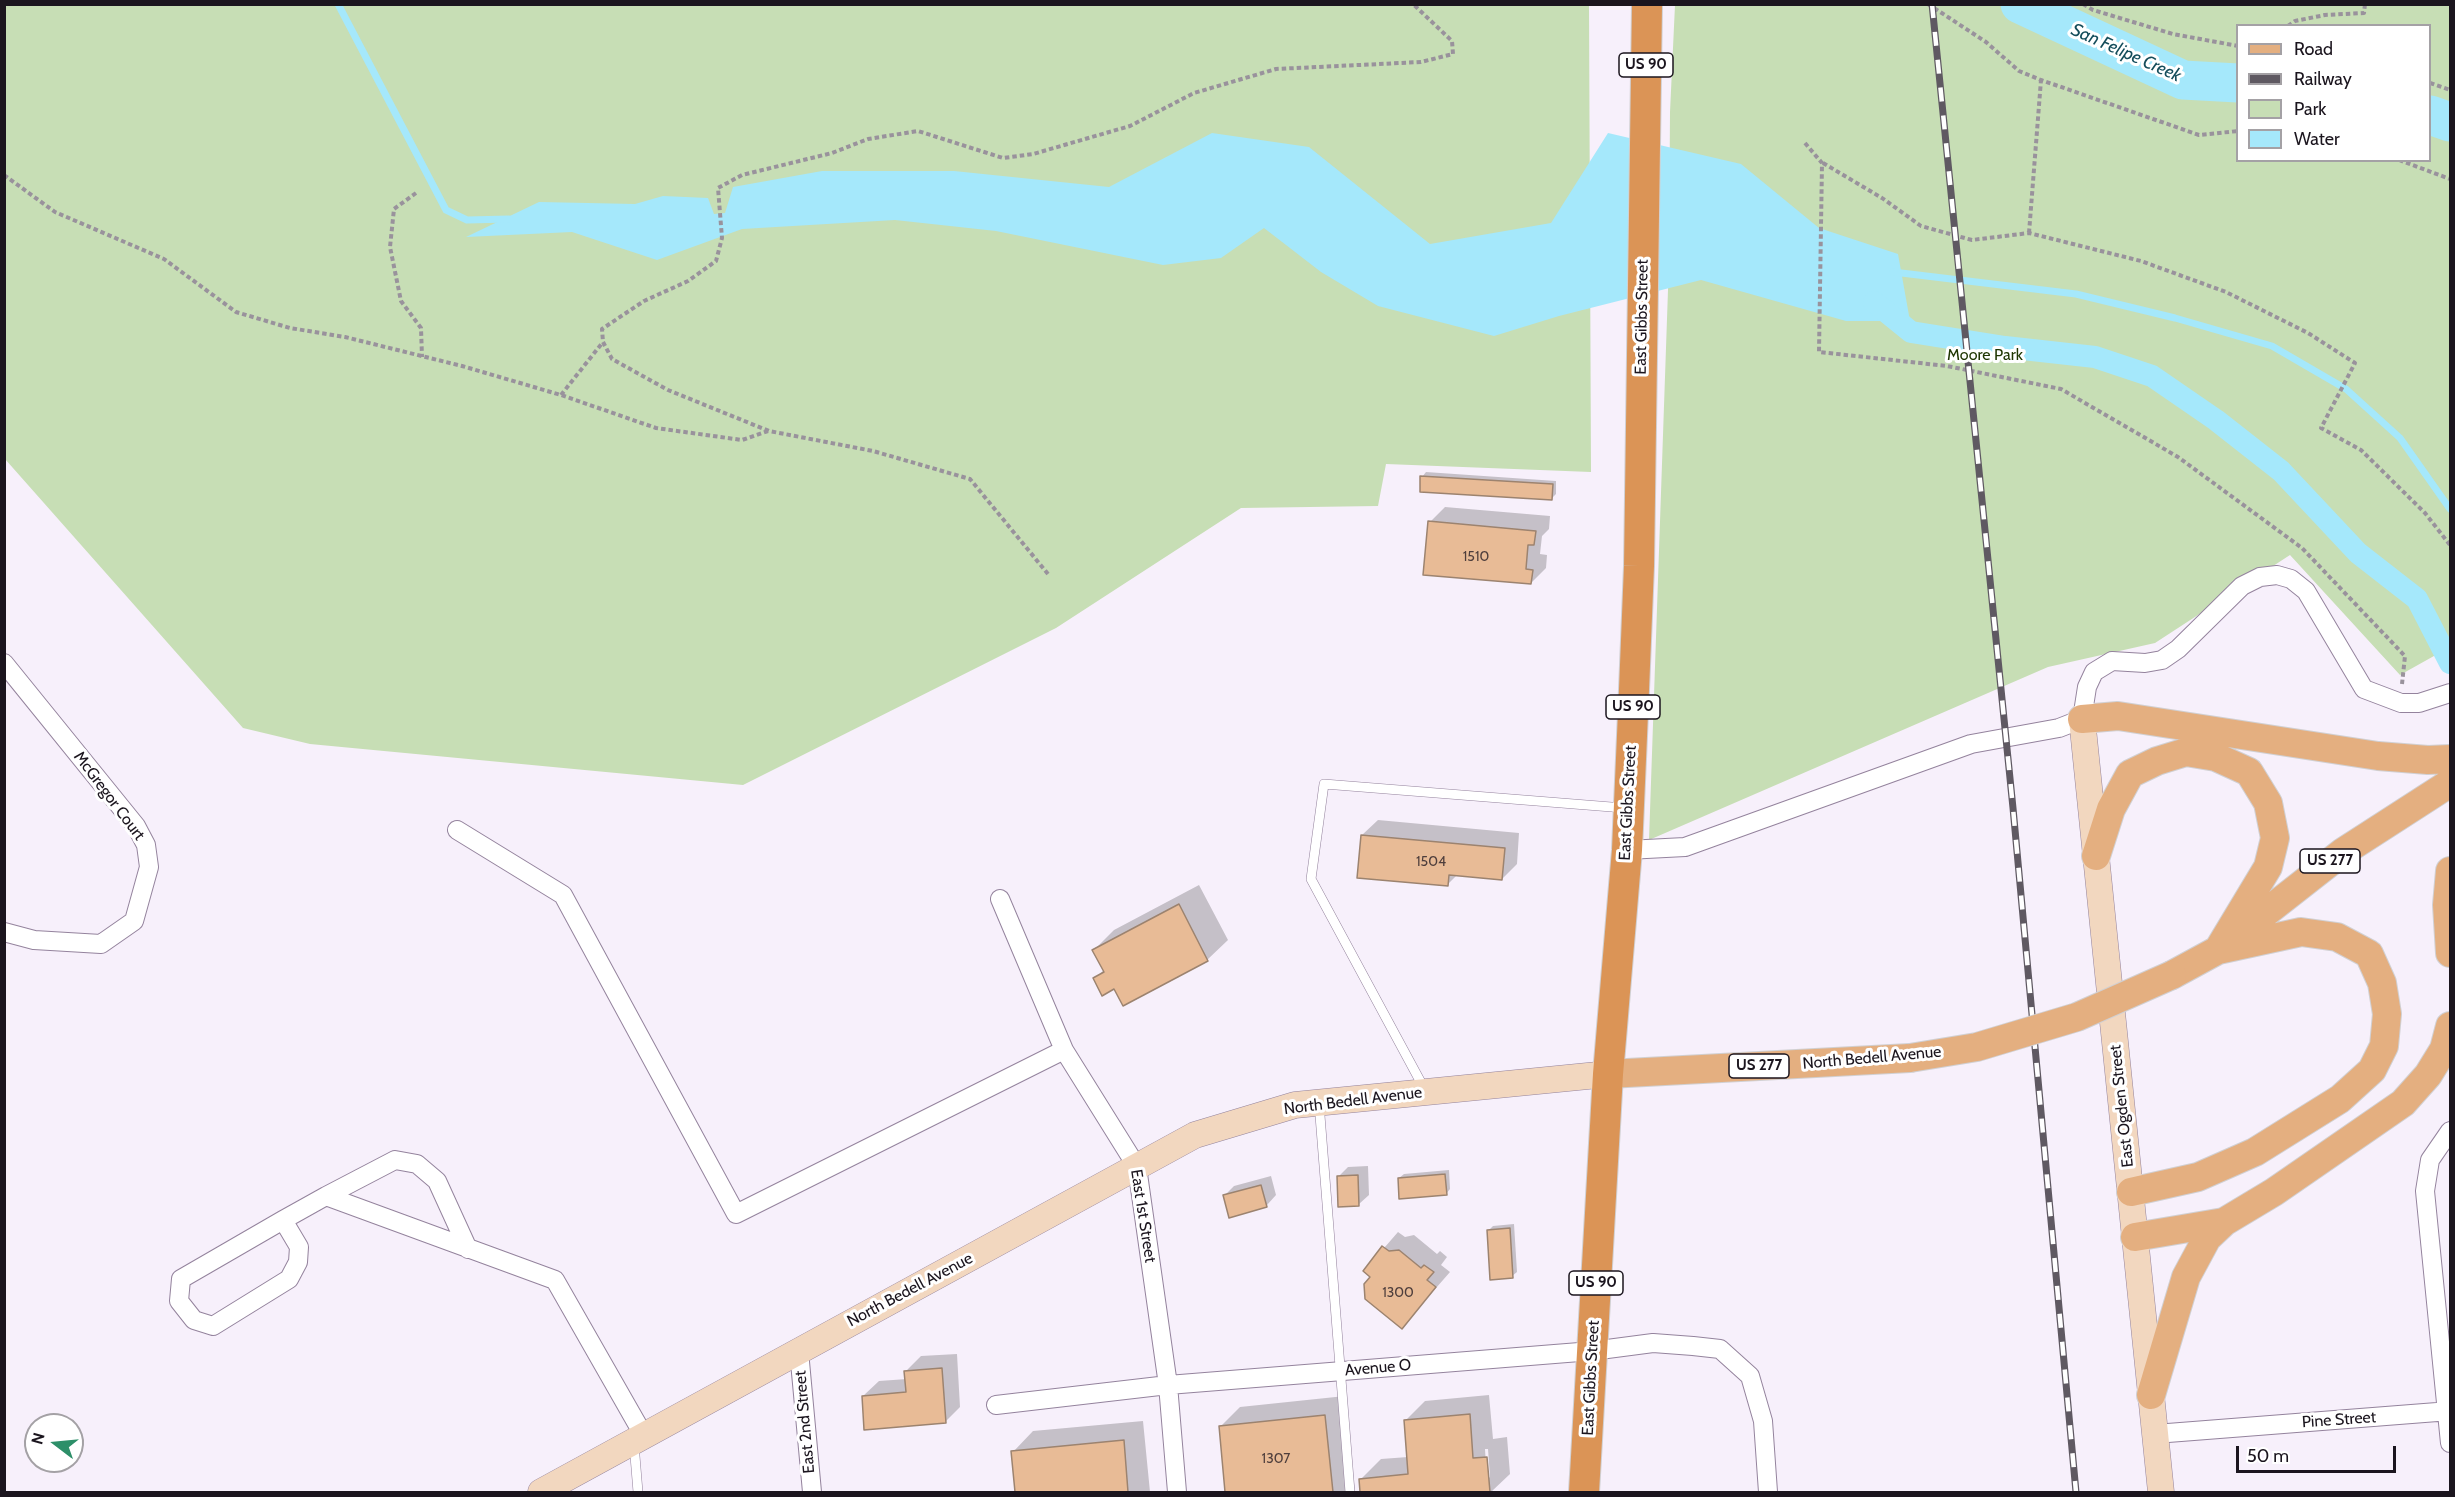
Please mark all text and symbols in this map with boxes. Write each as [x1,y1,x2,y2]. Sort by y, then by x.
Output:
water label: San Felipe Creek [2068,19,2184,87]
legend [2236,24,2431,162]
text: Road [2294,38,2333,60]
road number: US 90 [1619,53,1673,77]
text: Railway [2294,68,2352,90]
text: Park [2294,98,2326,120]
text: Water [2294,128,2340,150]
street label: East Gibbs Street [1631,259,1653,375]
park label: Moore Park [1947,345,2023,365]
house number: 1510 [1463,549,1489,565]
road number: US 90 [1606,695,1660,719]
street label: East Gibbs Street [1615,745,1641,861]
street label: McGregor Court [69,748,149,844]
road number: US 277 [2300,849,2360,873]
house number: 1504 [1416,854,1446,870]
street label: North Bedell Avenue [1802,1042,1942,1074]
street label: East Ogden Street [2106,1044,2138,1168]
road number: US 277 [1729,1054,1789,1078]
street label: North Bedell Avenue [1283,1083,1423,1119]
street label: East 1st Street [1126,1168,1160,1264]
street label: North Bedell Avenue [844,1249,976,1331]
road number: US 90 [1569,1271,1623,1295]
house number: 1300 [1382,1285,1414,1301]
street label: East Gibbs Street [1578,1320,1604,1436]
street label: Avenue O [1344,1356,1412,1380]
street label: East 2nd Street [791,1370,819,1474]
street label: Pine Street [2301,1408,2377,1432]
north arrow [24,1413,84,1473]
text: N [27,1430,49,1447]
scale bar [2239,1434,2400,1472]
text: 50 m [2247,1445,2289,1467]
house number: 1307 [1262,1451,1290,1467]

